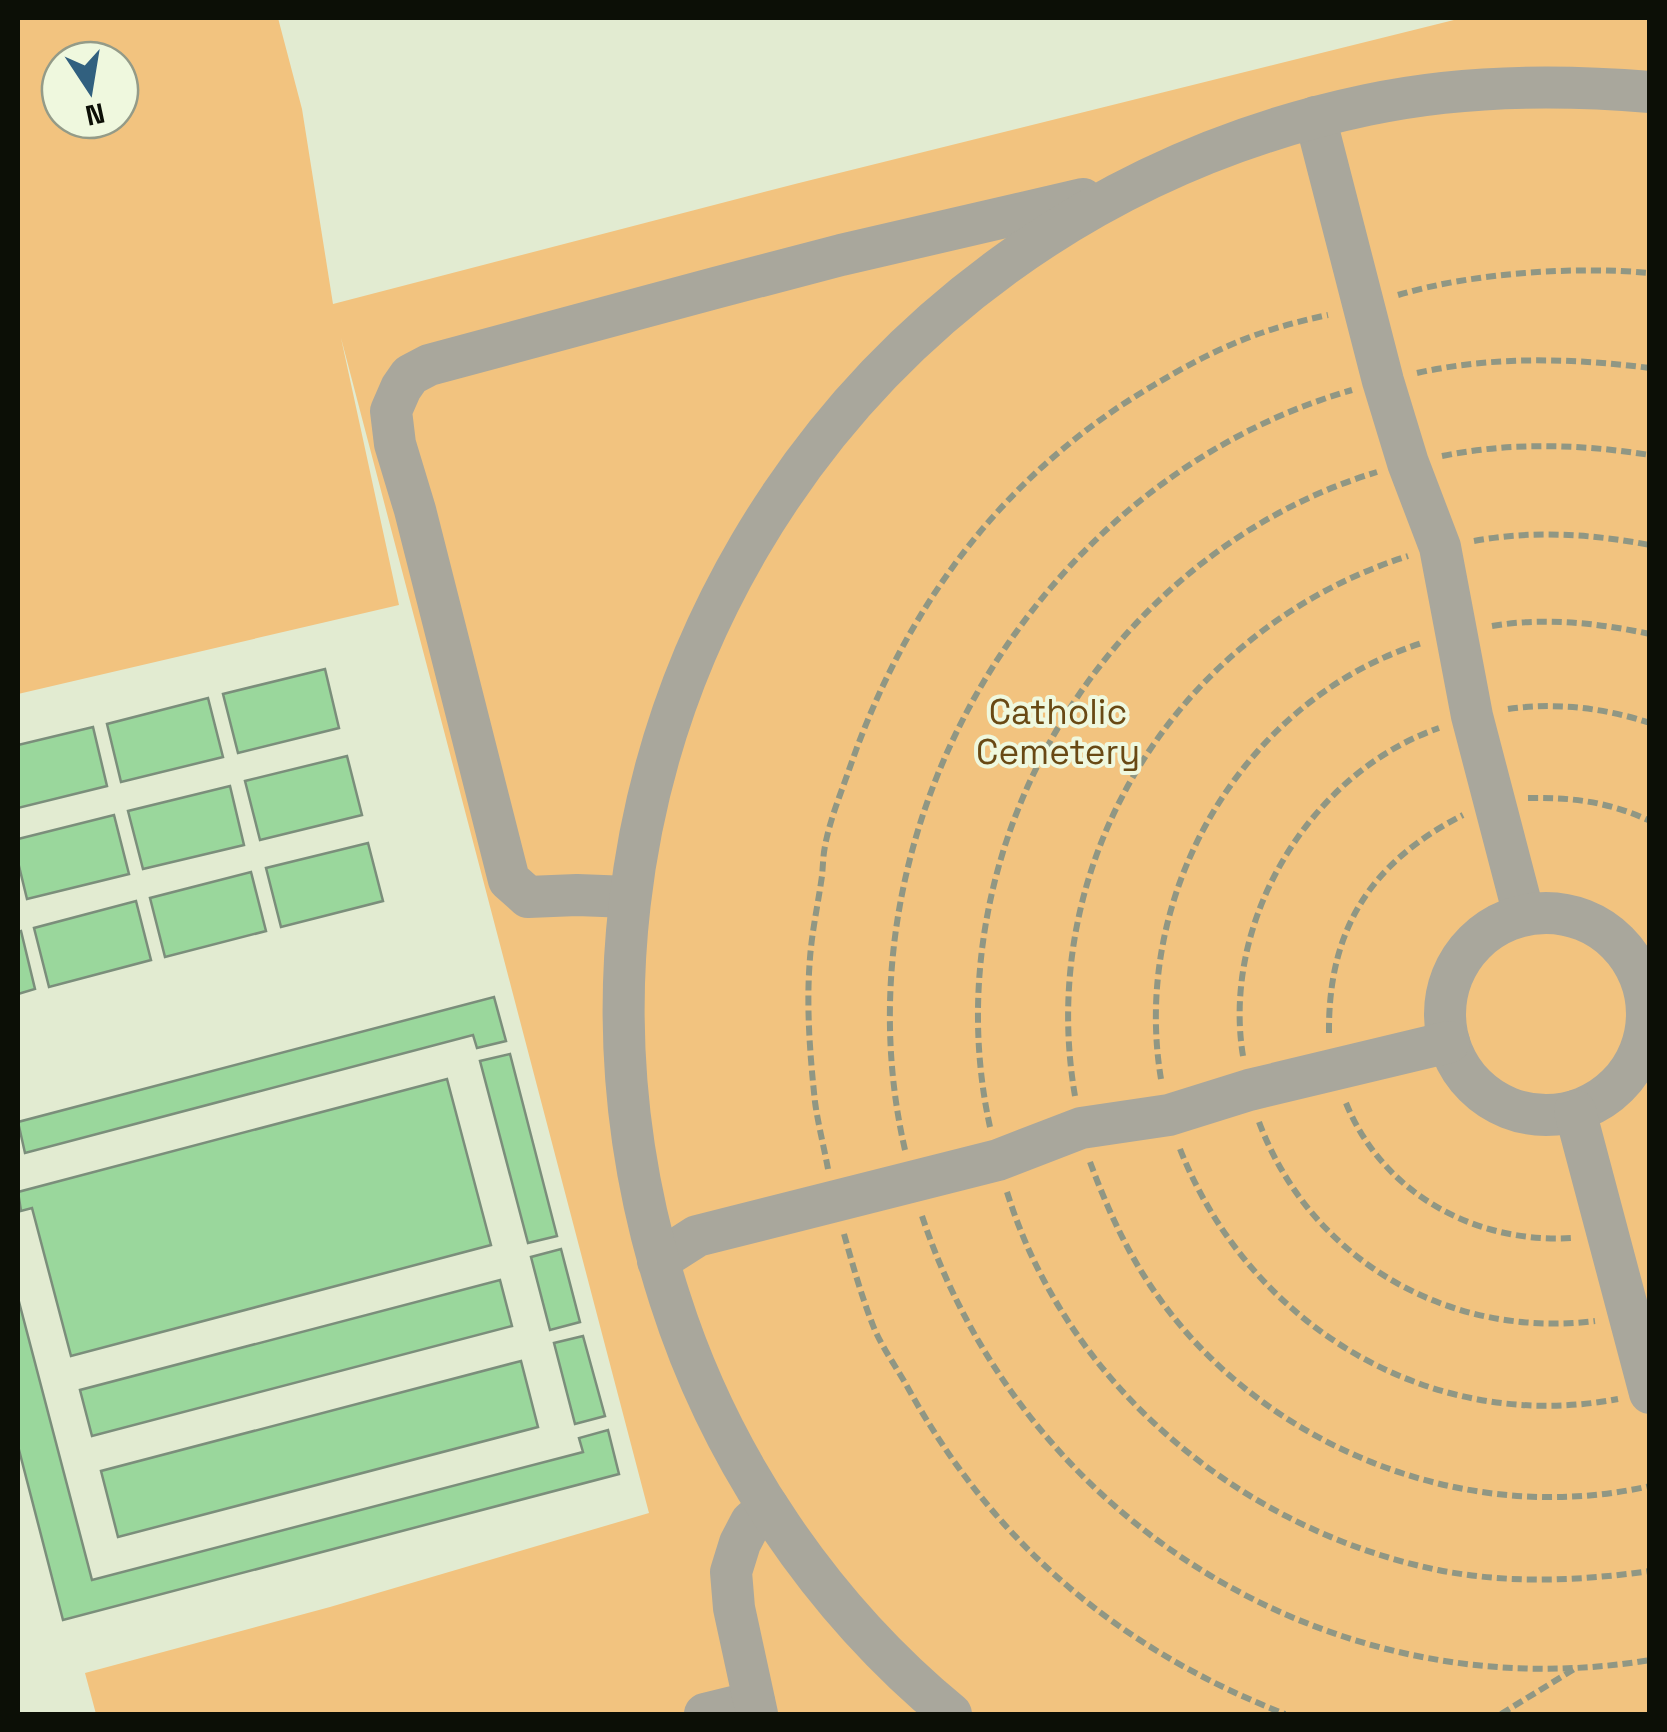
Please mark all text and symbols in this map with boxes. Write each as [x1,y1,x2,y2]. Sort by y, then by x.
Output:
north arrow [40,40,140,140]
text: N [82,95,108,134]
park label: Catholic Cemetery [976,690,1140,774]

